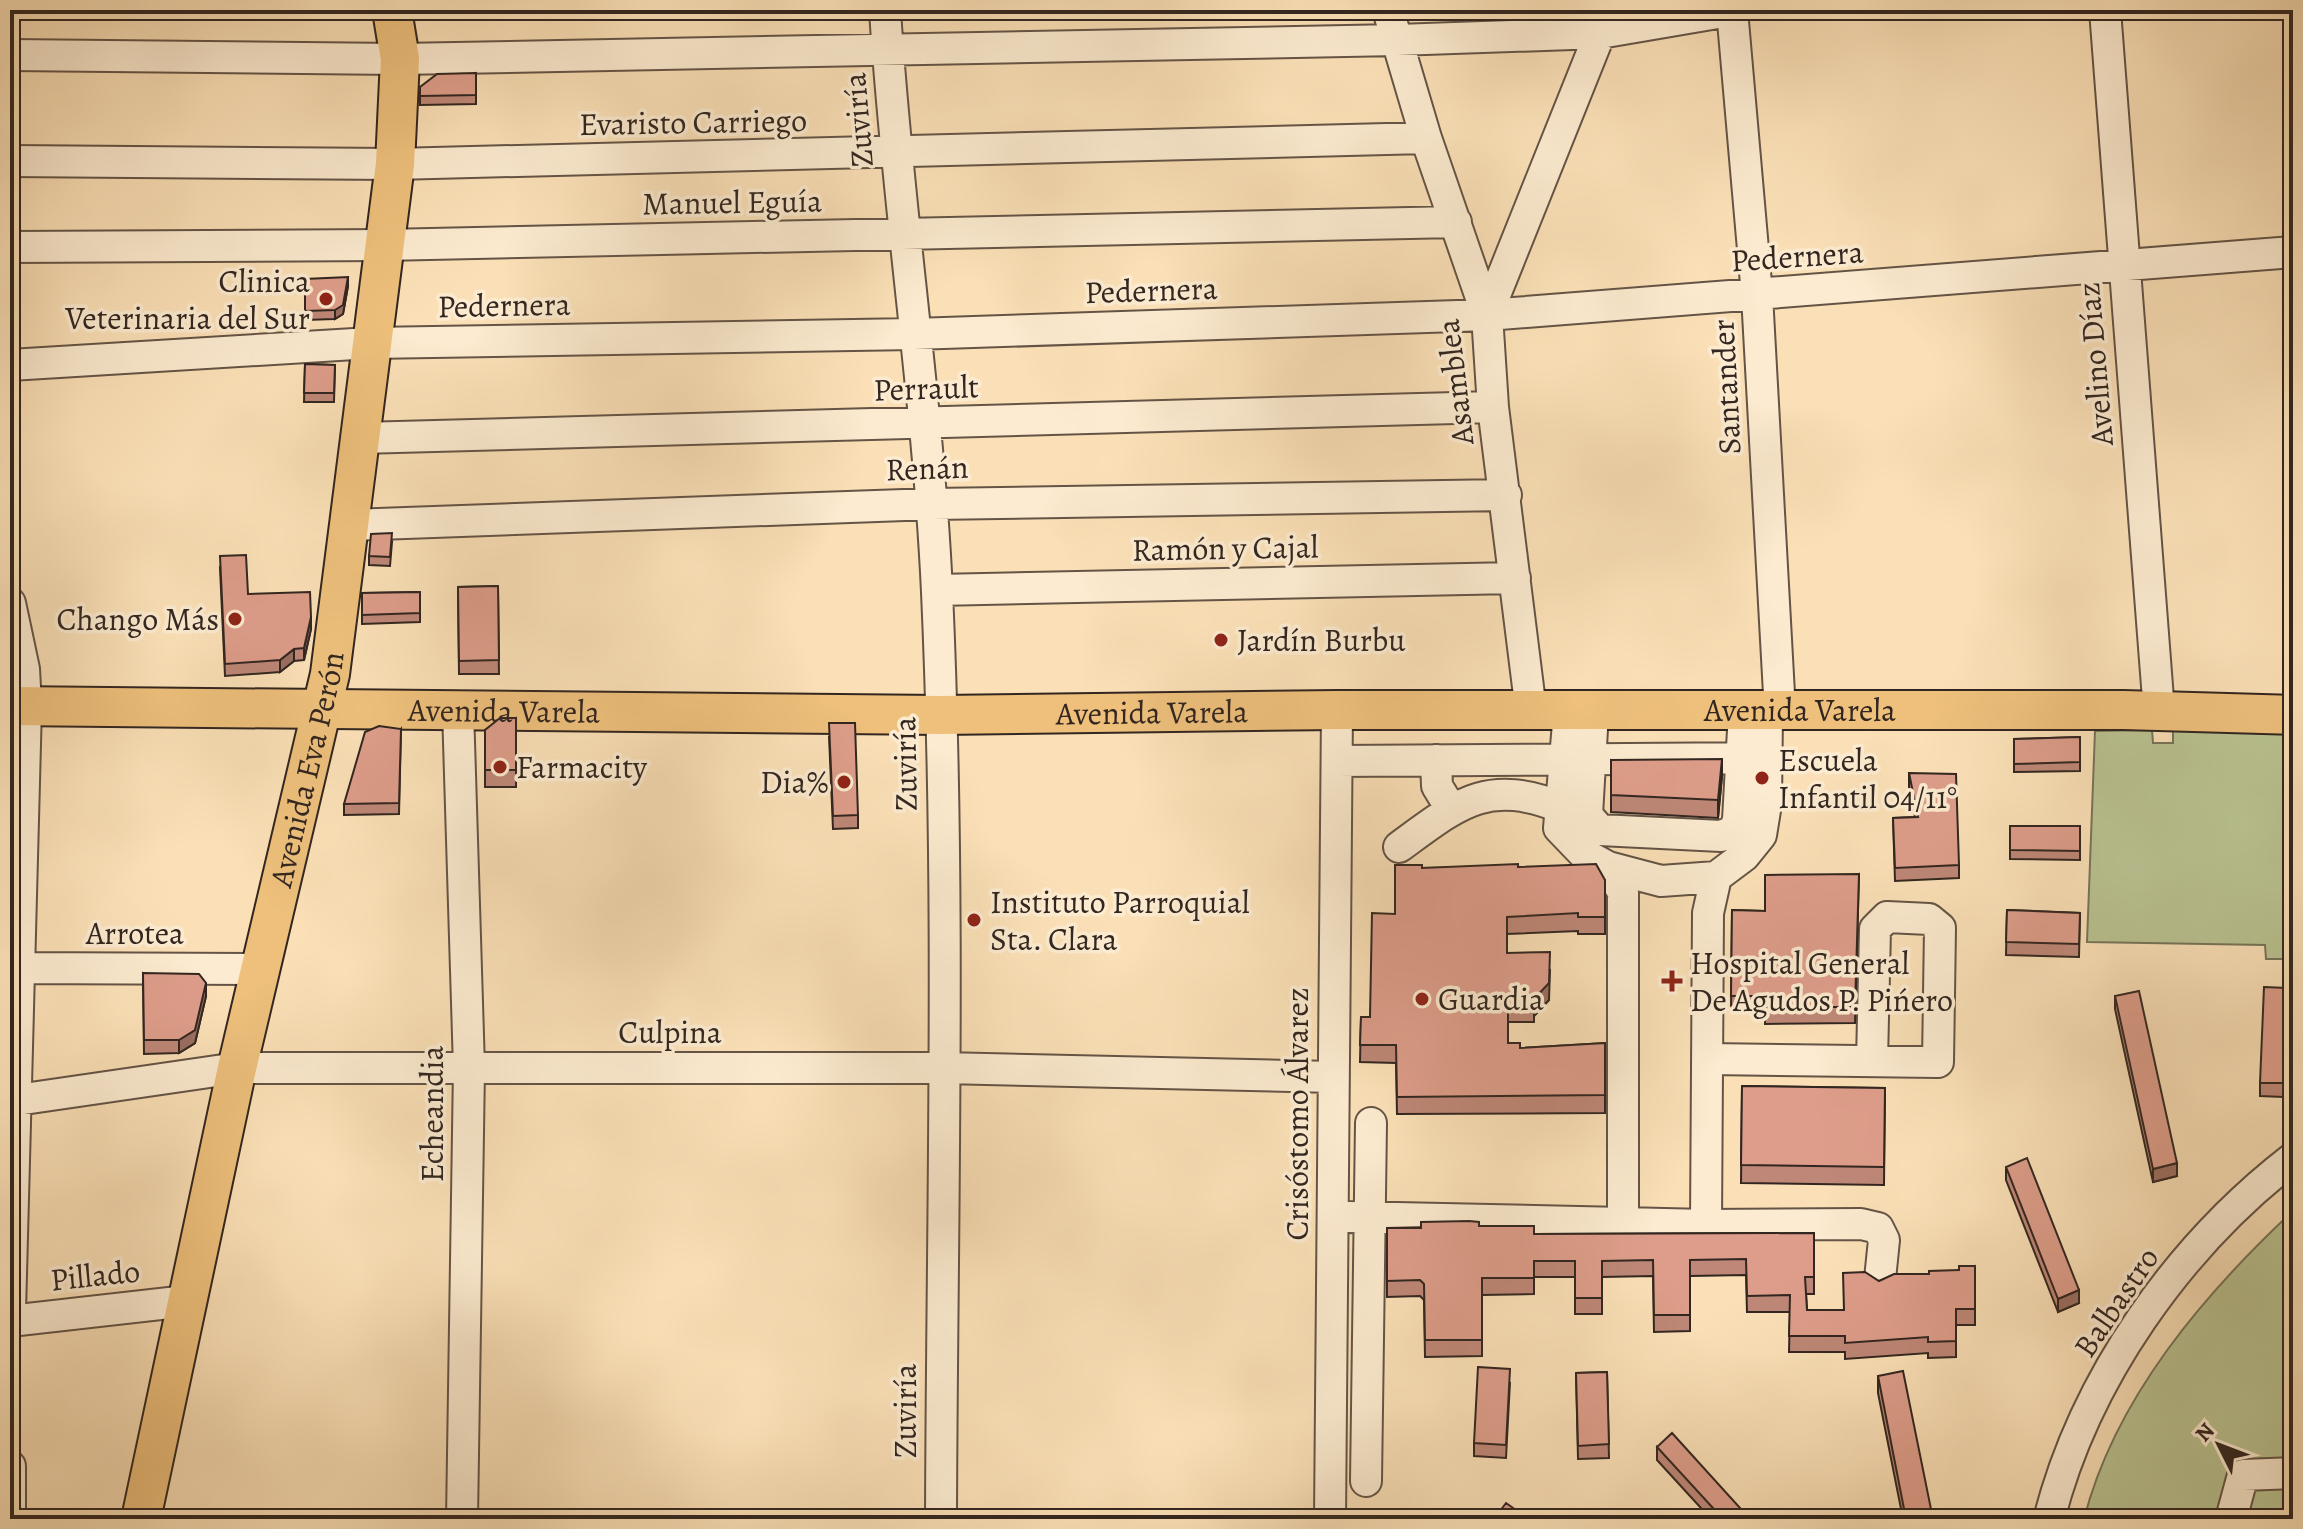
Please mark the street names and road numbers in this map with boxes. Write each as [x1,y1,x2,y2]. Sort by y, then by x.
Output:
street label: Zuviría [832,71,884,169]
street label: Evaristo Carriego [579,98,807,146]
street label: Manuel Eguía [642,178,822,226]
street label: Pedernera [1729,229,1865,283]
street label: Pedernera [1084,266,1218,314]
street label: Avelino Díaz [2066,280,2124,449]
street label: Pedernera [437,282,571,328]
street label: Asamblea [1425,317,1485,448]
street label: Santander [1700,318,1752,456]
street label: Perrault [873,364,979,412]
street label: Renán [885,445,969,491]
street label: Ramón y Cajal [1131,524,1319,572]
street label: Avenida Eva Perón [258,649,355,892]
street label: Avenida Varela [407,688,600,734]
street label: Avenida Varela [1703,688,1896,732]
street label: Avenida Varela [1055,689,1248,736]
street label: Zuviría [882,716,928,812]
street label: Arrotea [85,911,184,955]
street label: Crisóstomo Álvarez [1275,987,1319,1241]
street label: Culpina [618,1010,722,1054]
street label: Echeandia [410,1046,454,1182]
street label: Balbastro [2063,1238,2169,1366]
street label: Pillado [48,1248,142,1302]
street label: Zuviría [883,1364,927,1458]

